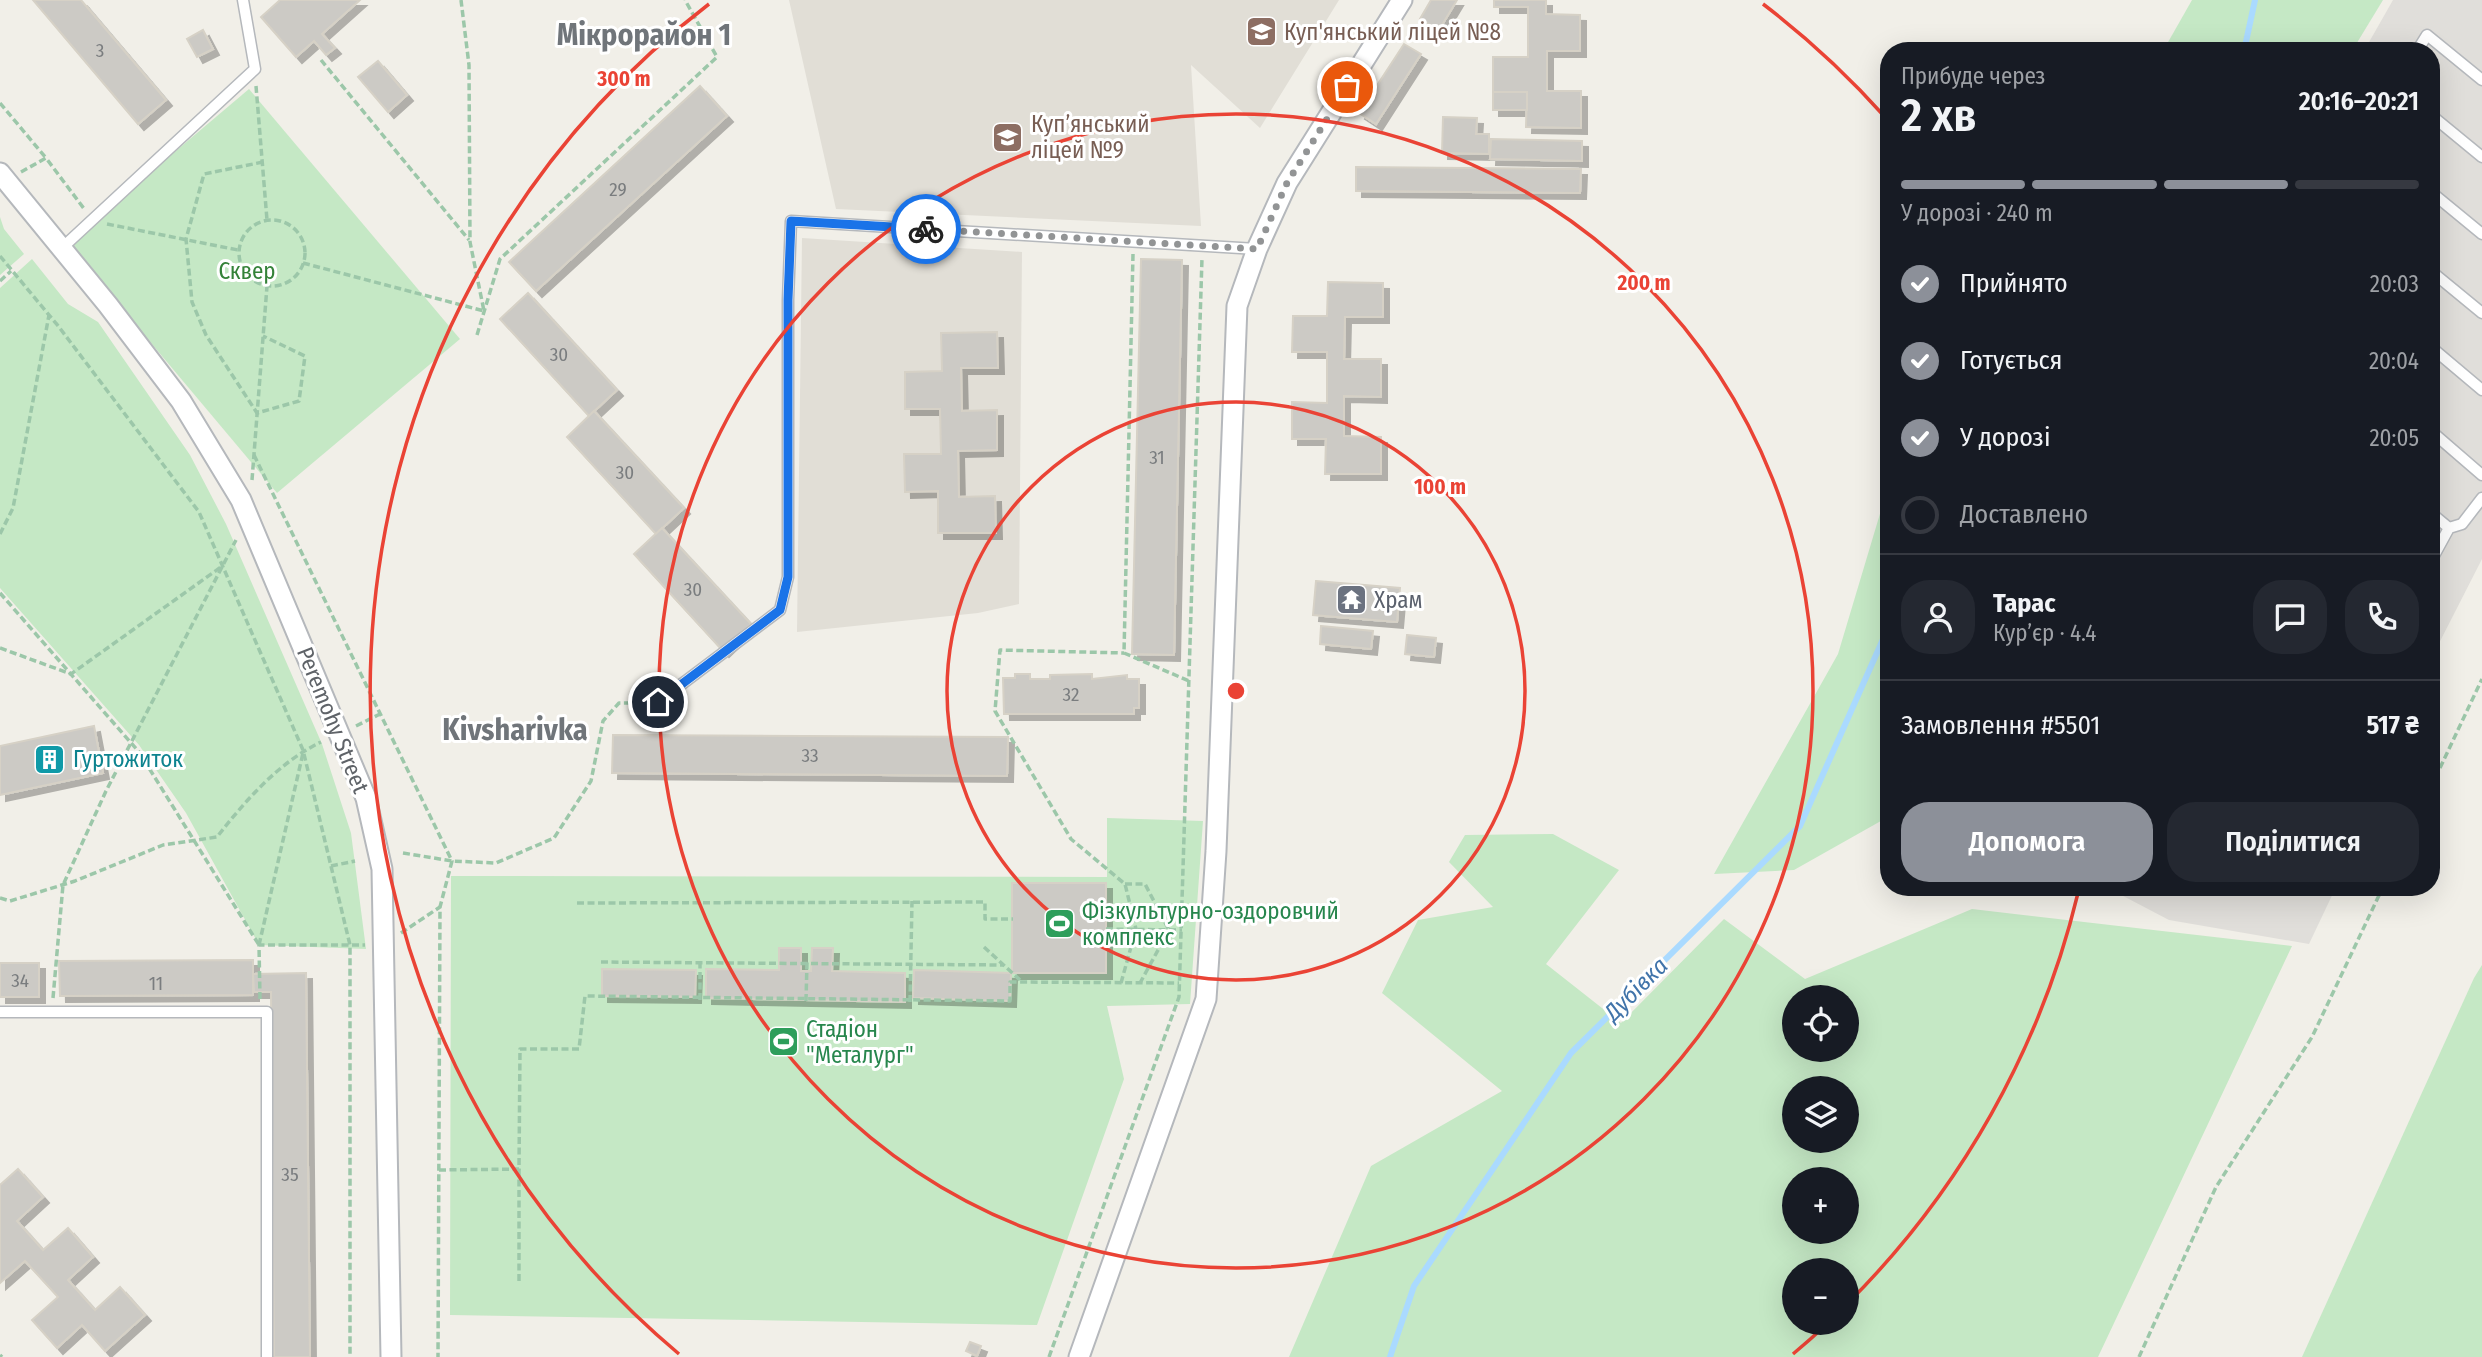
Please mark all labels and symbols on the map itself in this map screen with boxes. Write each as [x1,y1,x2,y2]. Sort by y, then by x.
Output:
school or university icon: Куп'янський ліцей №8 [1244,15,1278,49]
district label: Мікрорайон 1 [557,17,731,53]
place label: Куп'янський ліцей №8 [1284,18,1501,46]
house number: 3 [96,39,104,62]
pin [1317,57,1377,117]
text: 300 m [596,66,651,92]
place label: Куп’янський ліцей №9 [1031,110,1150,164]
school or university icon: Куп’янський ліцей №9 [991,120,1025,154]
house number: 29 [609,178,627,201]
courier [891,194,961,264]
park label: Сквер [218,257,276,285]
text: 200 m [1616,270,1671,296]
house number: 30 [550,343,568,366]
house number: 31 [1149,446,1165,469]
house number: 30 [616,461,634,484]
text: 100 m [1414,474,1466,500]
house number: 30 [684,578,702,601]
temple icon: Храм [1334,583,1368,617]
place label: Храм [1374,586,1423,614]
street label: Peremohy Street [291,643,375,798]
pin [628,672,688,732]
centre of rings [1224,679,1248,703]
house number: 32 [1063,683,1079,706]
district label: Kivsharivka [442,712,588,748]
building icon: Гуртожиток [33,742,67,776]
house number: 33 [801,744,819,767]
place label: Гуртожиток [73,745,183,773]
place label: Фізкультурно-оздоровчий комплекс [1082,897,1339,951]
sports icon: Фізкультурно-оздоровчий комплекс [1042,907,1076,941]
water label: Дубівка [1597,952,1673,1028]
house number: 34 [11,969,29,992]
house number: 11 [149,972,163,995]
place label: Стадіон "Металург" [806,1015,914,1069]
sports icon: Стадіон "Металург" [766,1025,800,1059]
house number: 35 [281,1163,299,1186]

